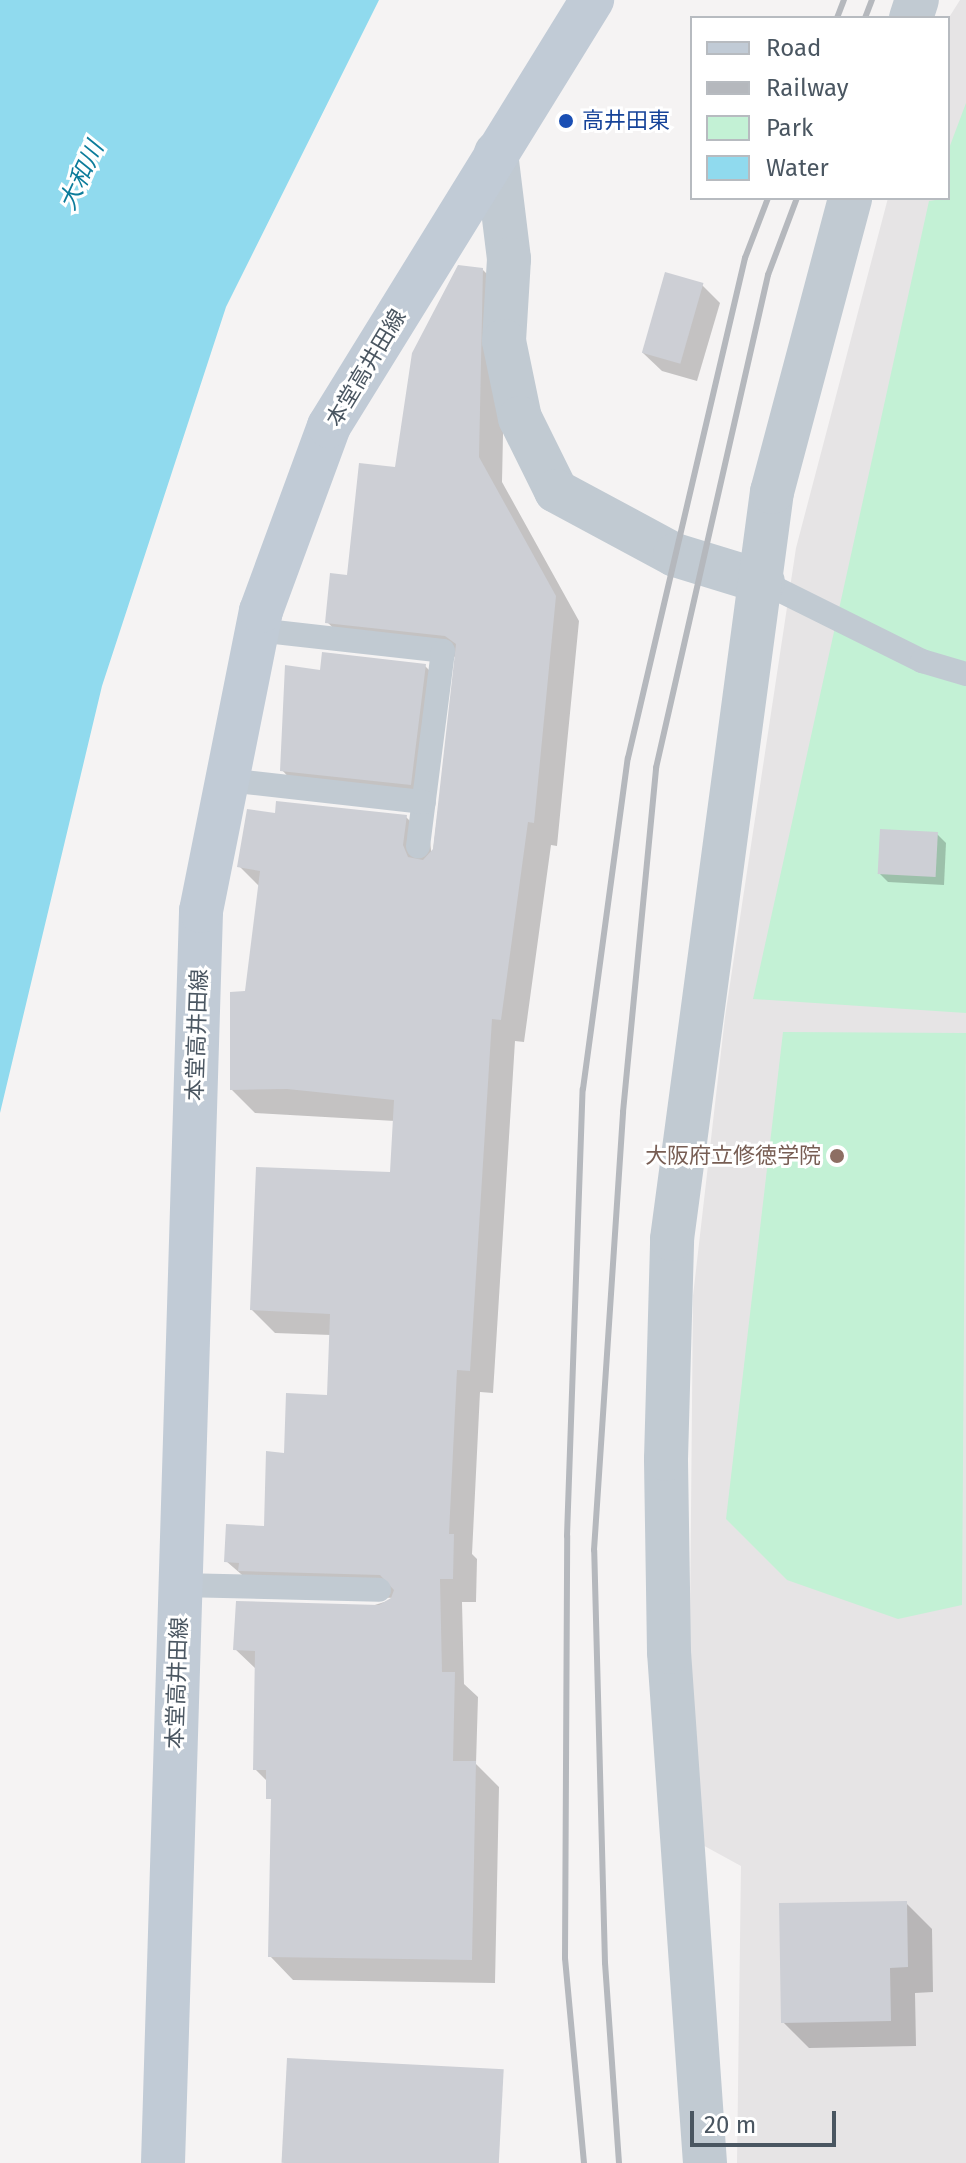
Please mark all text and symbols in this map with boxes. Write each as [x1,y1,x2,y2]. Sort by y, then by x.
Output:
legend [690,16,950,200]
text: Road [766,34,821,62]
text: Railway [766,74,849,102]
place label: 高井田東 [582,108,670,134]
marker: 高井田東 [557,112,575,130]
text: Park [766,114,813,142]
water label: 大和川 [54,137,110,215]
text: Water [766,154,829,182]
street label: 本堂高井田線 [321,305,411,431]
street label: 本堂高井田線 [182,969,212,1101]
place label: 大阪府立修徳学院 [645,1143,821,1169]
marker: 大阪府立修徳学院 [828,1147,846,1165]
street label: 本堂高井田線 [162,1617,192,1749]
scale bar [694,2095,840,2145]
text: 20 m [704,2111,756,2139]

